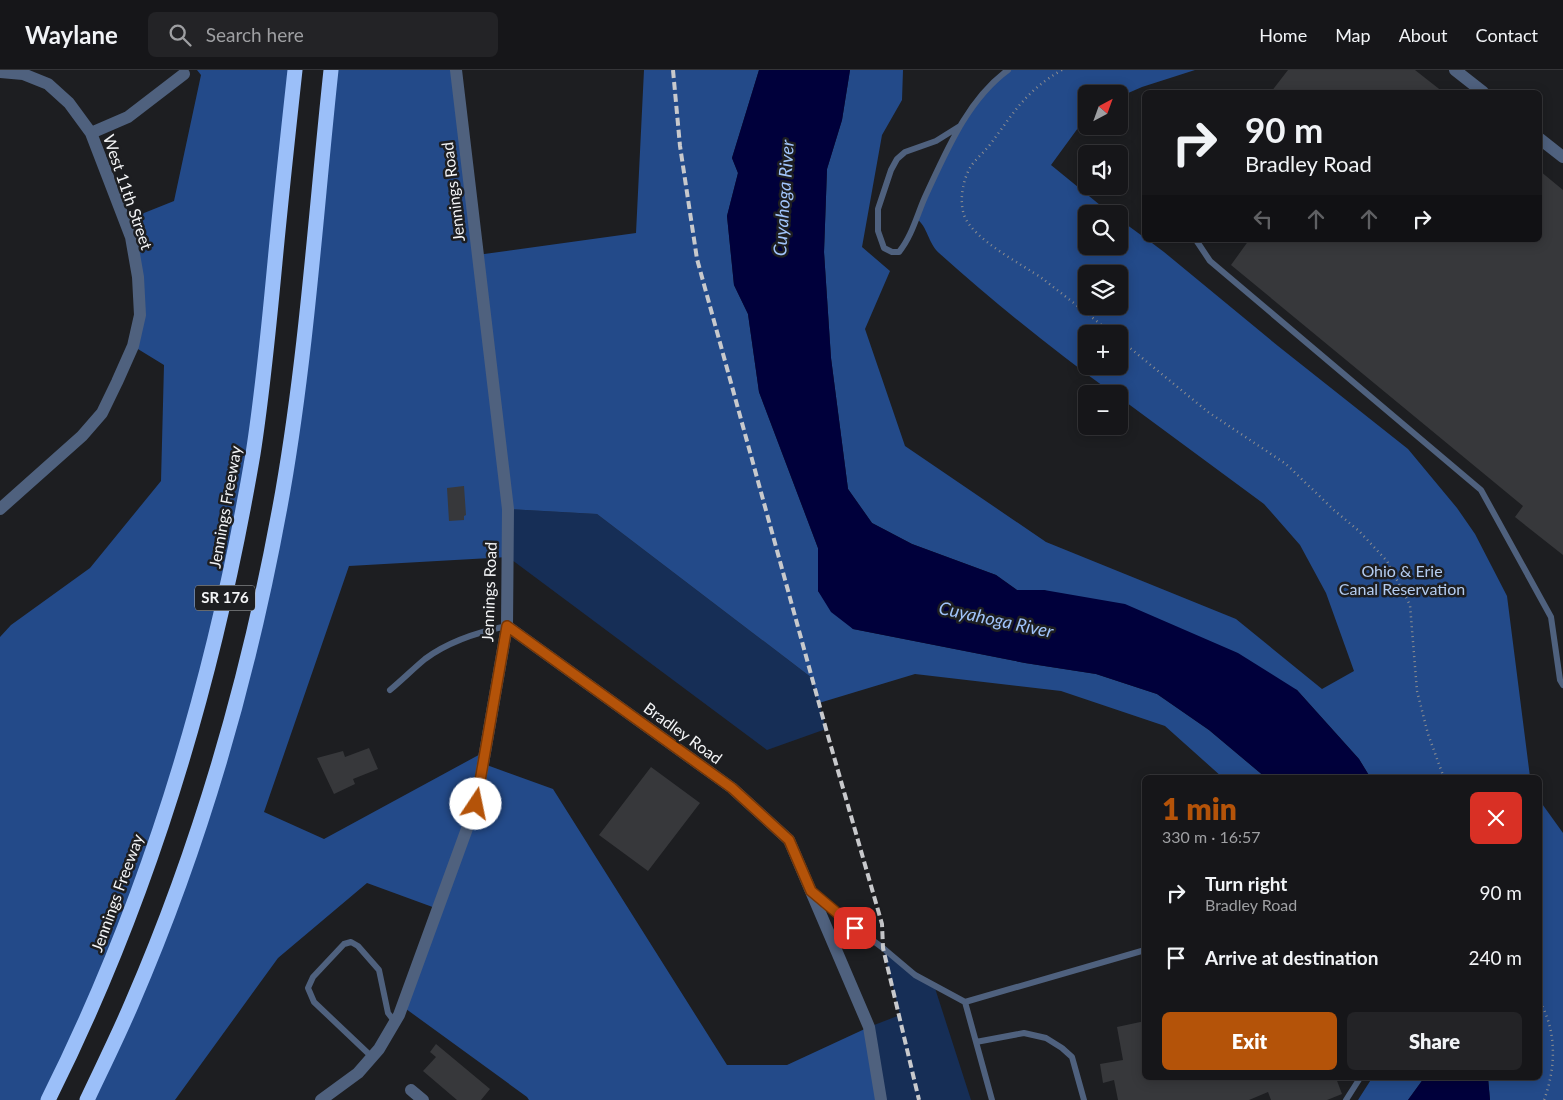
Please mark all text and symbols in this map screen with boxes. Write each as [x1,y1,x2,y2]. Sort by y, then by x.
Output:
search box [148,12,498,57]
text: Waylane [25,20,118,49]
icon: search [166,21,194,49]
text: Search here [206,23,304,46]
text: Home [1259,24,1307,46]
text: Map [1335,24,1371,46]
text: About [1399,24,1448,46]
text: Contact [1476,24,1538,46]
north arrow [1078,85,1128,135]
map controls [1078,85,1128,435]
text: 90 m [1245,108,1323,150]
icon: right [1162,110,1227,175]
street label: West 11th Street [100,132,157,252]
water label: Cuyahoga River [768,138,798,257]
street label: Jennings Road [437,141,468,243]
button: sound [1078,145,1128,195]
text: Bradley Road [1245,150,1372,177]
button: search [1078,205,1128,255]
icon: left [1249,205,1277,233]
icon: ahead [1302,205,1330,233]
icon: ahead [1355,205,1383,233]
icon: right [1408,205,1436,233]
button: layers [1078,265,1128,315]
button: + [1078,325,1128,375]
button: − [1078,385,1128,435]
street label: Jennings Freeway [204,443,245,570]
street label: Jennings Road [477,541,500,642]
park label: Ohio & Erie Canal Reservation [1339,561,1465,598]
road number: SR 176 [195,586,255,610]
water label: Cuyahoga River [937,596,1056,642]
street label: Bradley Road [640,698,726,767]
position arrow [449,777,501,829]
text: 1 min [1162,790,1237,826]
button: close [1470,792,1522,844]
text: 330 m · 16:57 [1162,827,1261,846]
street label: Jennings Freeway [86,831,147,954]
text: Turn right [1205,872,1287,895]
icon: right [1162,879,1190,907]
text: 90 m [1479,881,1522,904]
text: Bradley Road [1205,895,1297,914]
pin [834,907,876,949]
icon: arrive [841,914,869,942]
icon: arrive [1162,944,1190,972]
text: Arrive at destination [1205,946,1378,969]
text: 240 m [1468,946,1522,969]
button: Exit [1162,1012,1337,1070]
button: Share [1347,1012,1522,1070]

